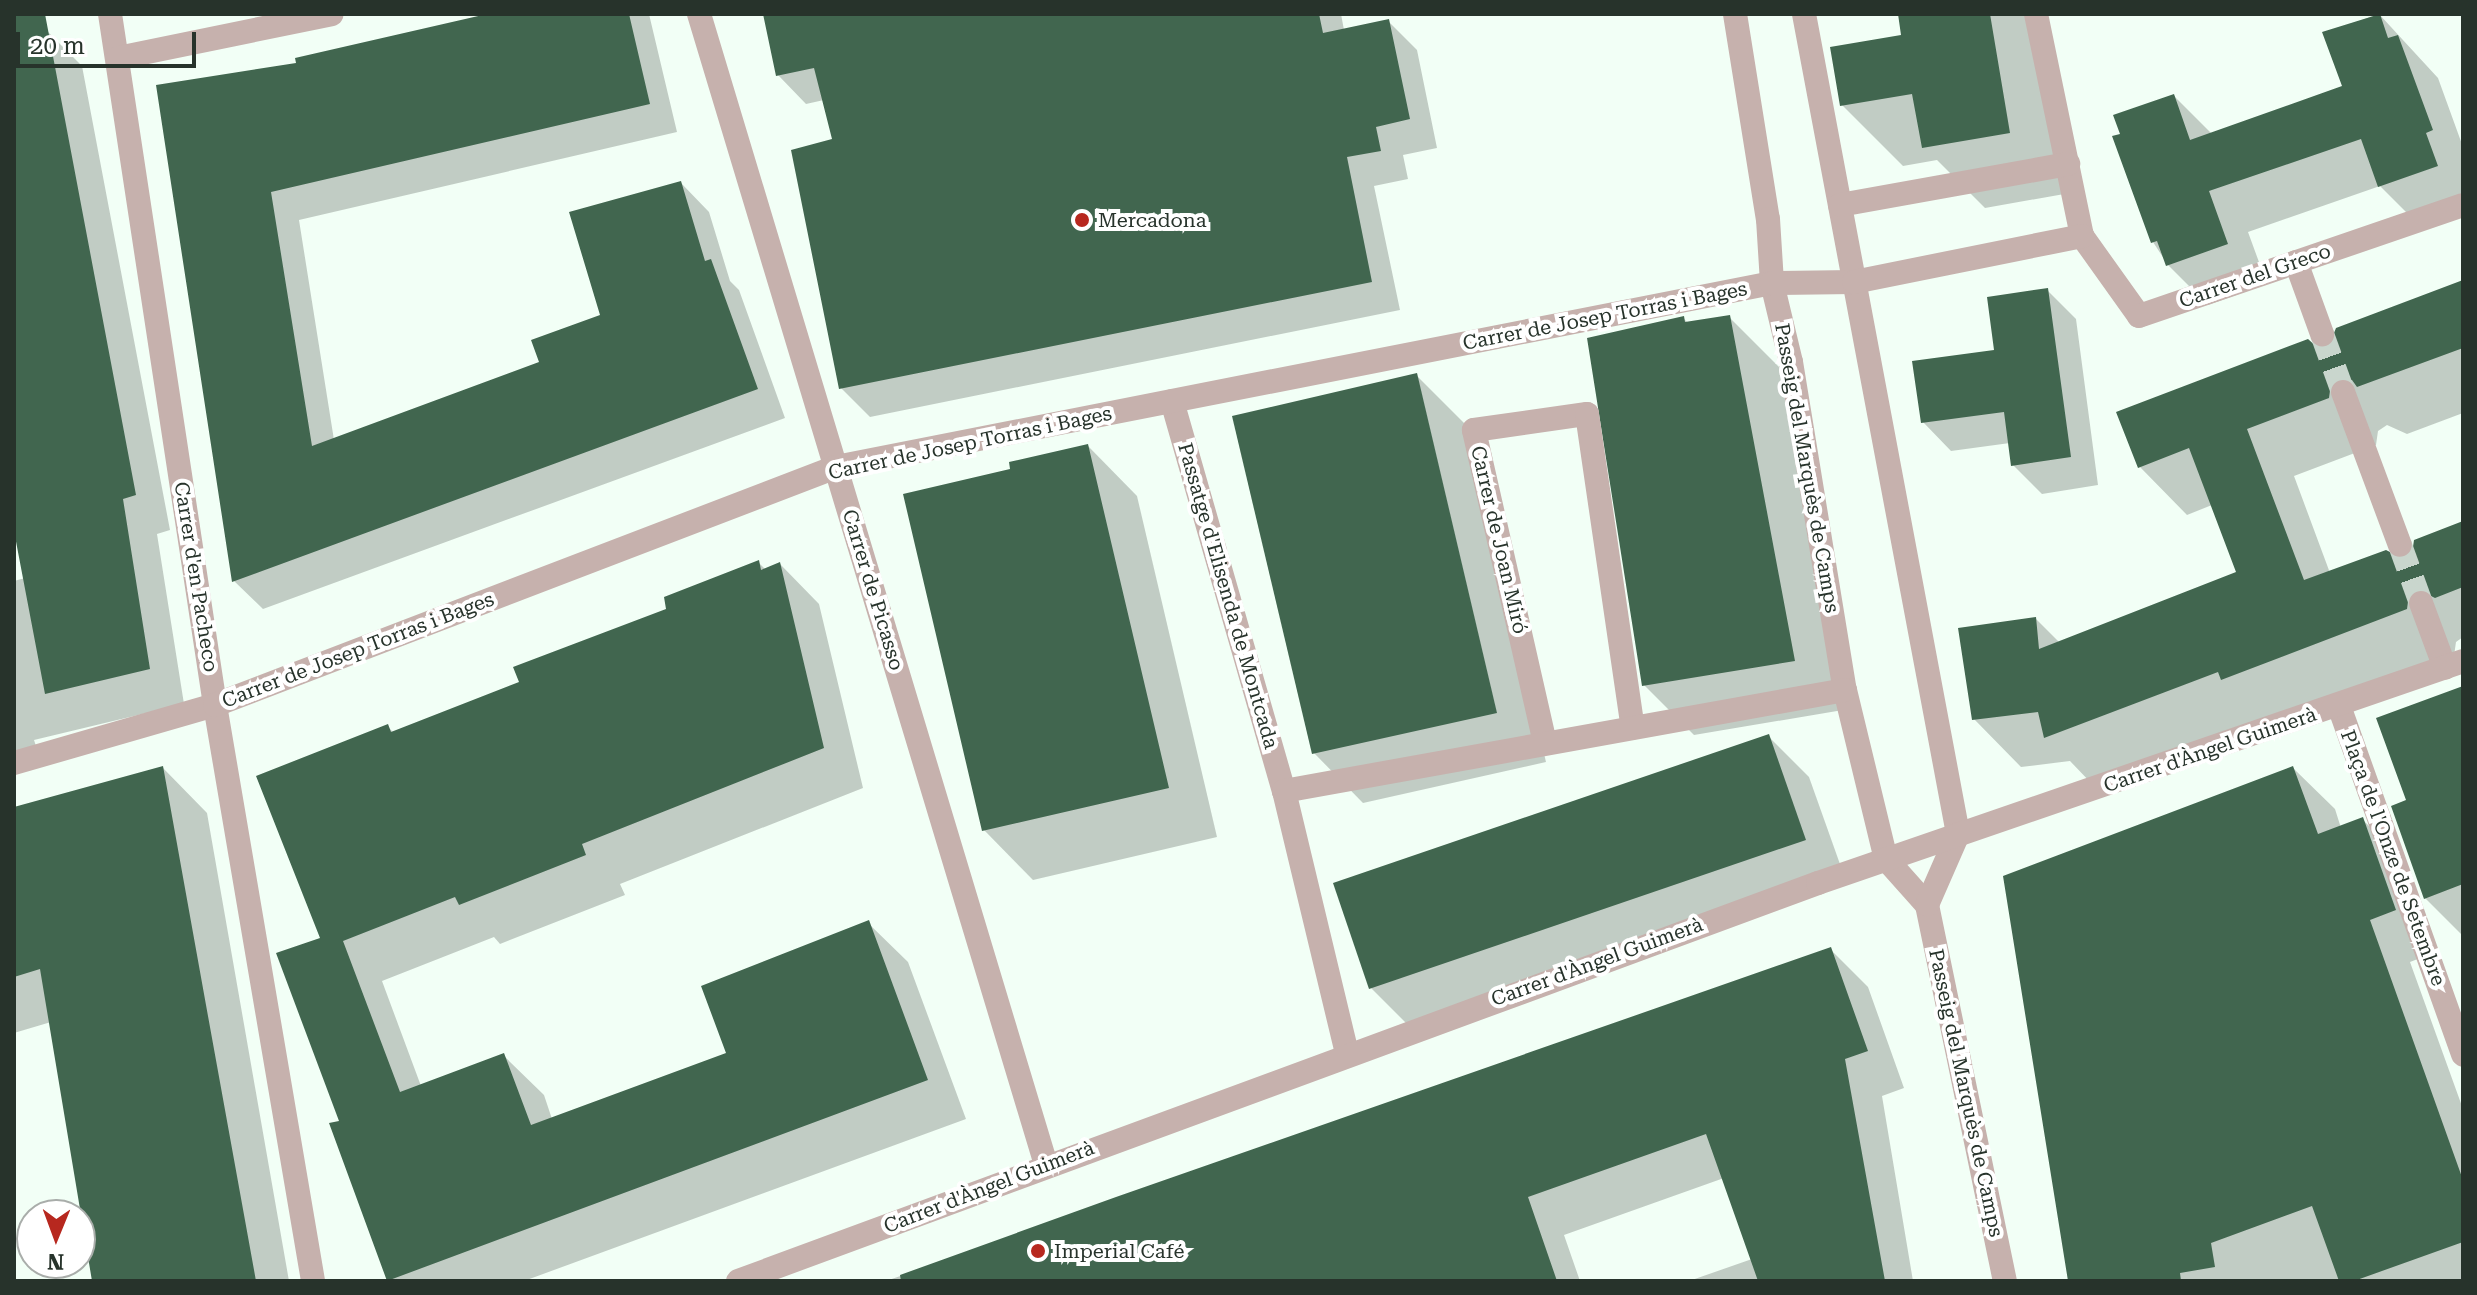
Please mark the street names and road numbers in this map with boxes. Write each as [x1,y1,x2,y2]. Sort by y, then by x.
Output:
street label: Carrer del Greco [2176,239,2334,313]
street label: Carrer de Josep Torras i Bages [1461,277,1749,355]
street label: Passeig del Marquès de Camps [1770,321,1844,615]
street label: Carrer de Josep Torras i Bages [826,401,1114,485]
street label: Passatge d'Elisenda de Montcada [1173,440,1283,752]
street label: Carrer de Joan Miró [1466,444,1532,636]
street label: Carrer d'en Pacheco [169,480,223,674]
street label: Carrer de Picasso [837,507,909,673]
street label: Carrer de Josep Torras i Bages [219,587,497,713]
street label: Carrer d'Àngel Guimerà [2100,702,2320,798]
street label: Plaça de l'Onze de Setembre [2335,727,2451,989]
street label: Carrer d'Àngel Guimerà [1488,912,1706,1012]
street label: Passeig del Marquès de Camps [1924,947,2008,1239]
street label: Carrer d'Àngel Guimerà [880,1136,1098,1238]

